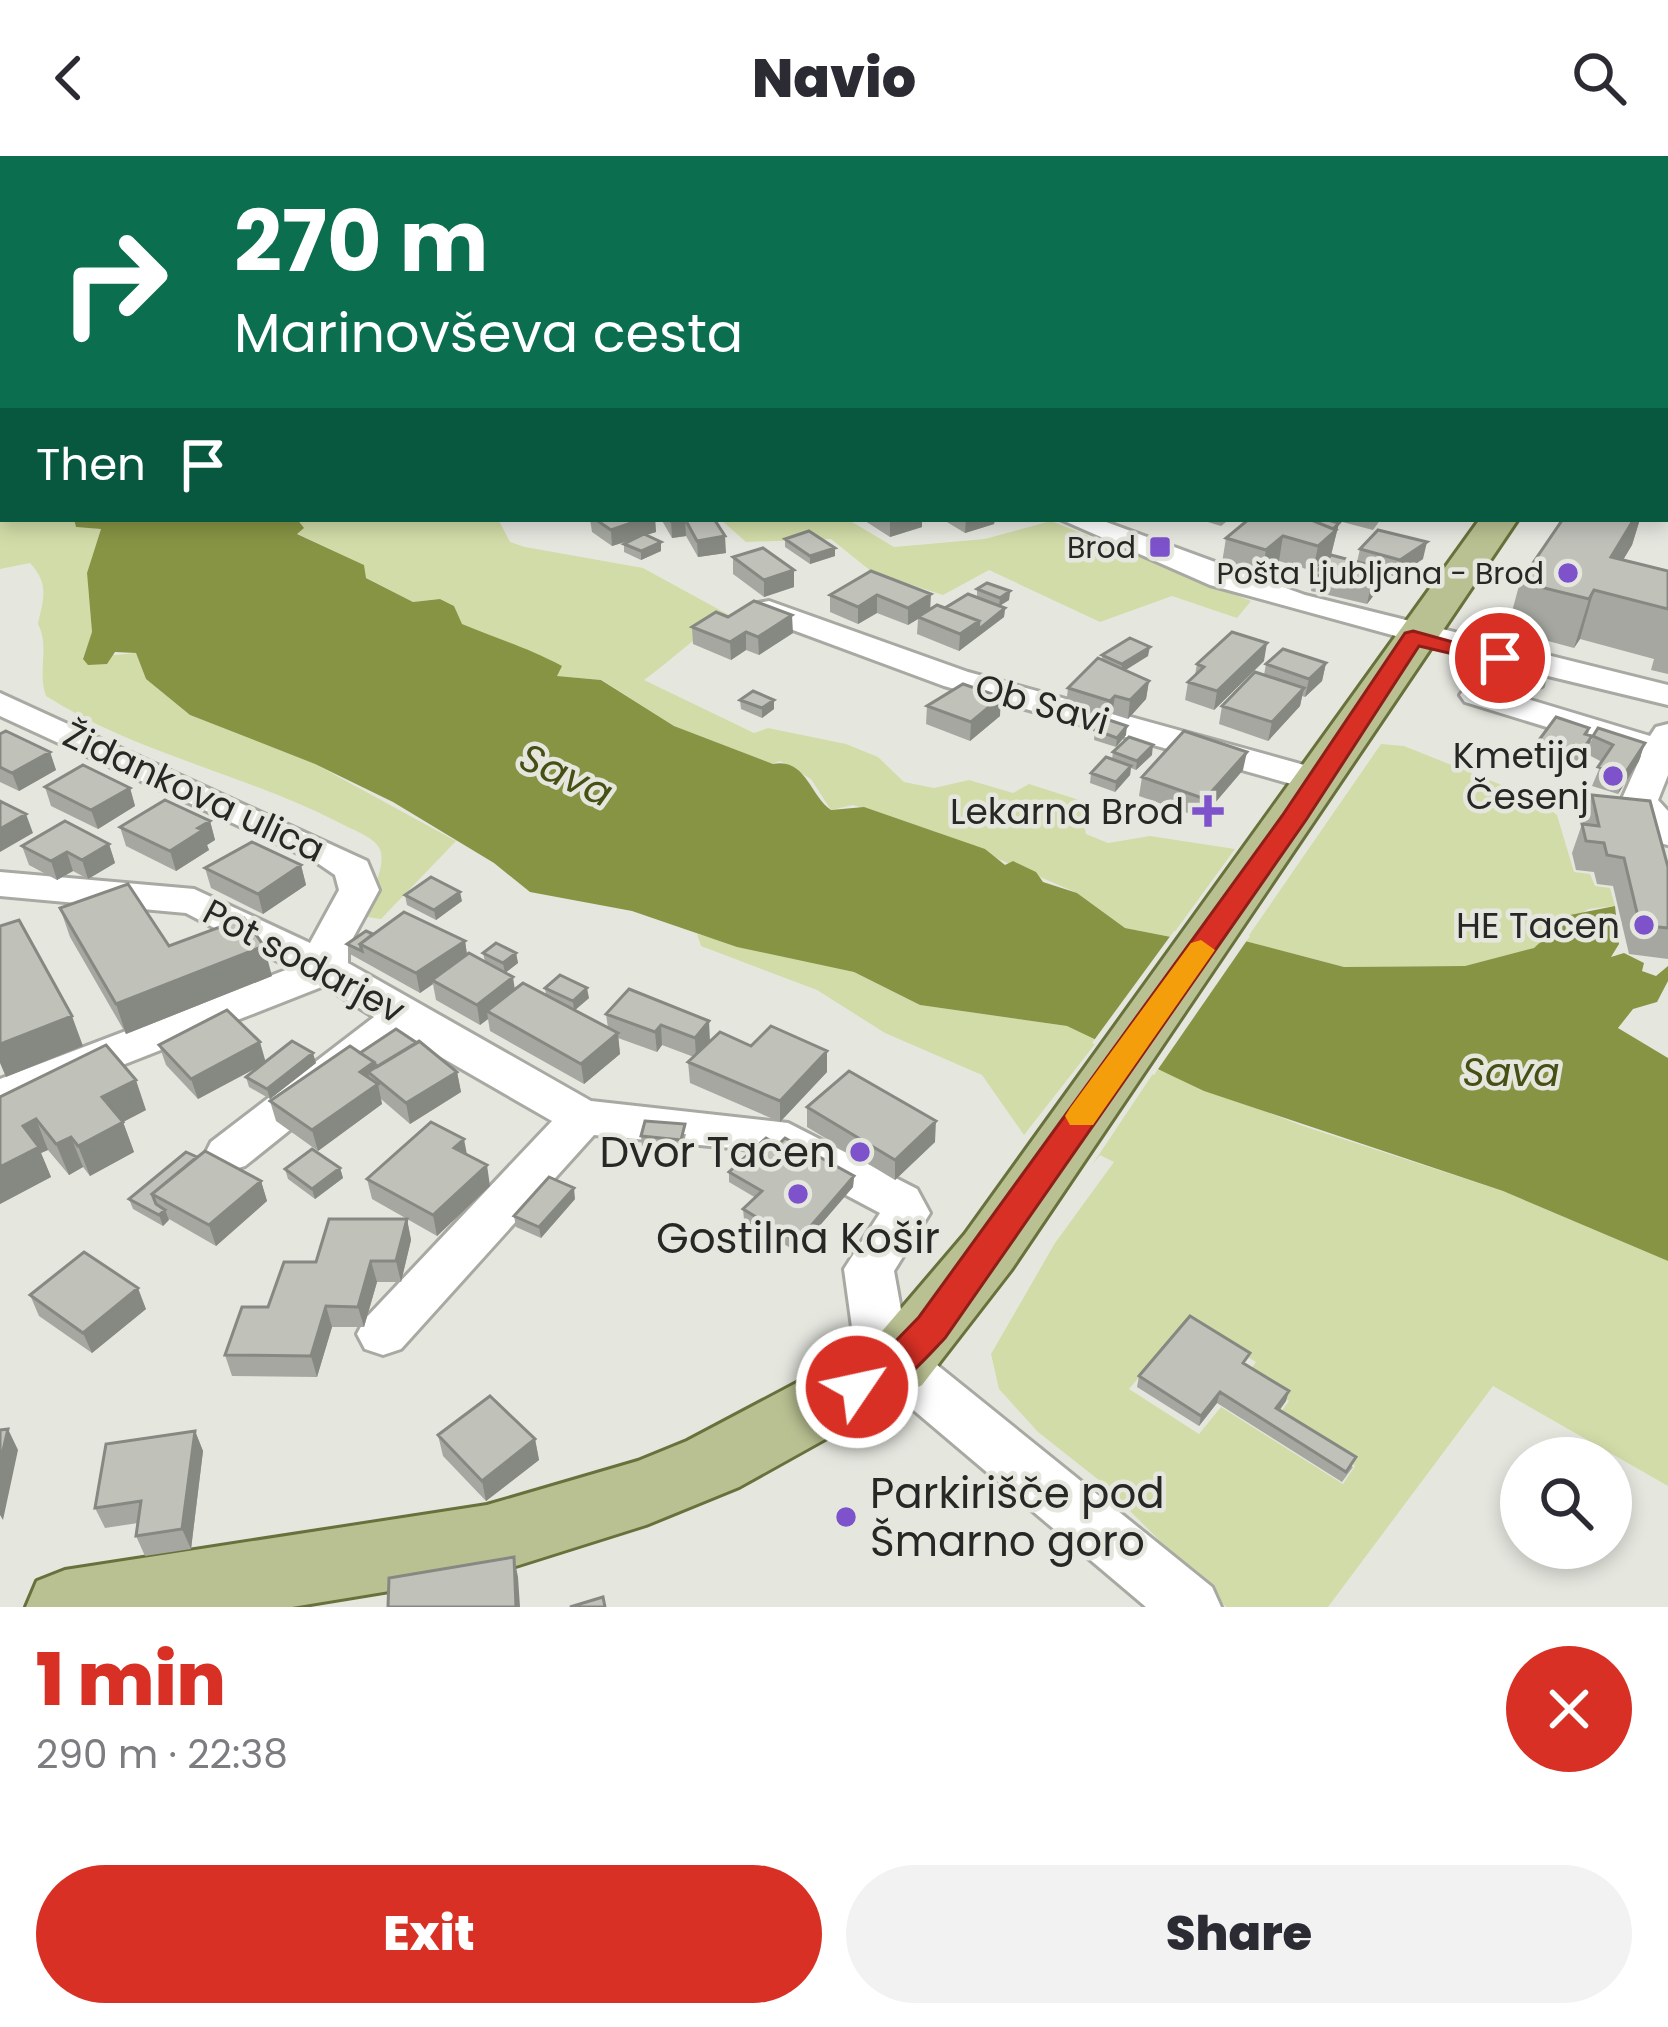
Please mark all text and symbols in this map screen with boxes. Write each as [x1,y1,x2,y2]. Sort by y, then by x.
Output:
text: Navio [752,40,916,116]
icon: back [36,45,102,111]
icon: search [1566,45,1632,111]
text: 270 m [234,183,488,300]
icon: right [36,204,192,360]
text: Marinovševa cesta [234,295,743,371]
icon: arrive [170,432,236,498]
text: Then [36,433,146,496]
place label: Brod [1067,526,1136,569]
marker: Brod [1147,534,1173,560]
place label: Pošta Ljubljana - Brod [1216,552,1544,595]
marker: Pošta Ljubljana - Brod [1555,560,1581,586]
pin [1449,607,1551,709]
icon: arrive [1467,625,1533,691]
street label: Ob Savi [969,661,1115,747]
street label: Židankova ulica [55,709,333,875]
water label: Sava [510,730,622,820]
place label: Kmetija Česenj [1453,730,1589,822]
marker: Kmetija Česenj [1600,763,1626,789]
place label: Lekarna Brod [950,786,1184,837]
marker: Lekarna Brod [1195,798,1221,824]
street label: Pot sodarjev [194,886,414,1036]
place label: HE Tacen [1456,900,1620,951]
marker: HE Tacen [1631,912,1657,938]
water label: Sava [1462,1045,1560,1100]
place label: Dvor Tacen [599,1123,836,1182]
marker: Dvor Tacen [847,1139,873,1165]
marker: Gostilna Košir [785,1181,811,1207]
place label: Gostilna Košir [656,1209,940,1268]
position arrow [794,1324,920,1450]
map controls [1500,1437,1632,1569]
button: search [1500,1437,1632,1569]
place label: Parkirišče pod Šmarno goro [870,1464,1165,1571]
marker: Parkirišče pod Šmarno goro [833,1504,859,1530]
text: 1 min [36,1629,226,1730]
button: close [1506,1646,1632,1772]
text: 290 m · 22:38 [36,1727,288,1782]
button: Exit [36,1865,822,2003]
button: Share [846,1865,1632,2003]

